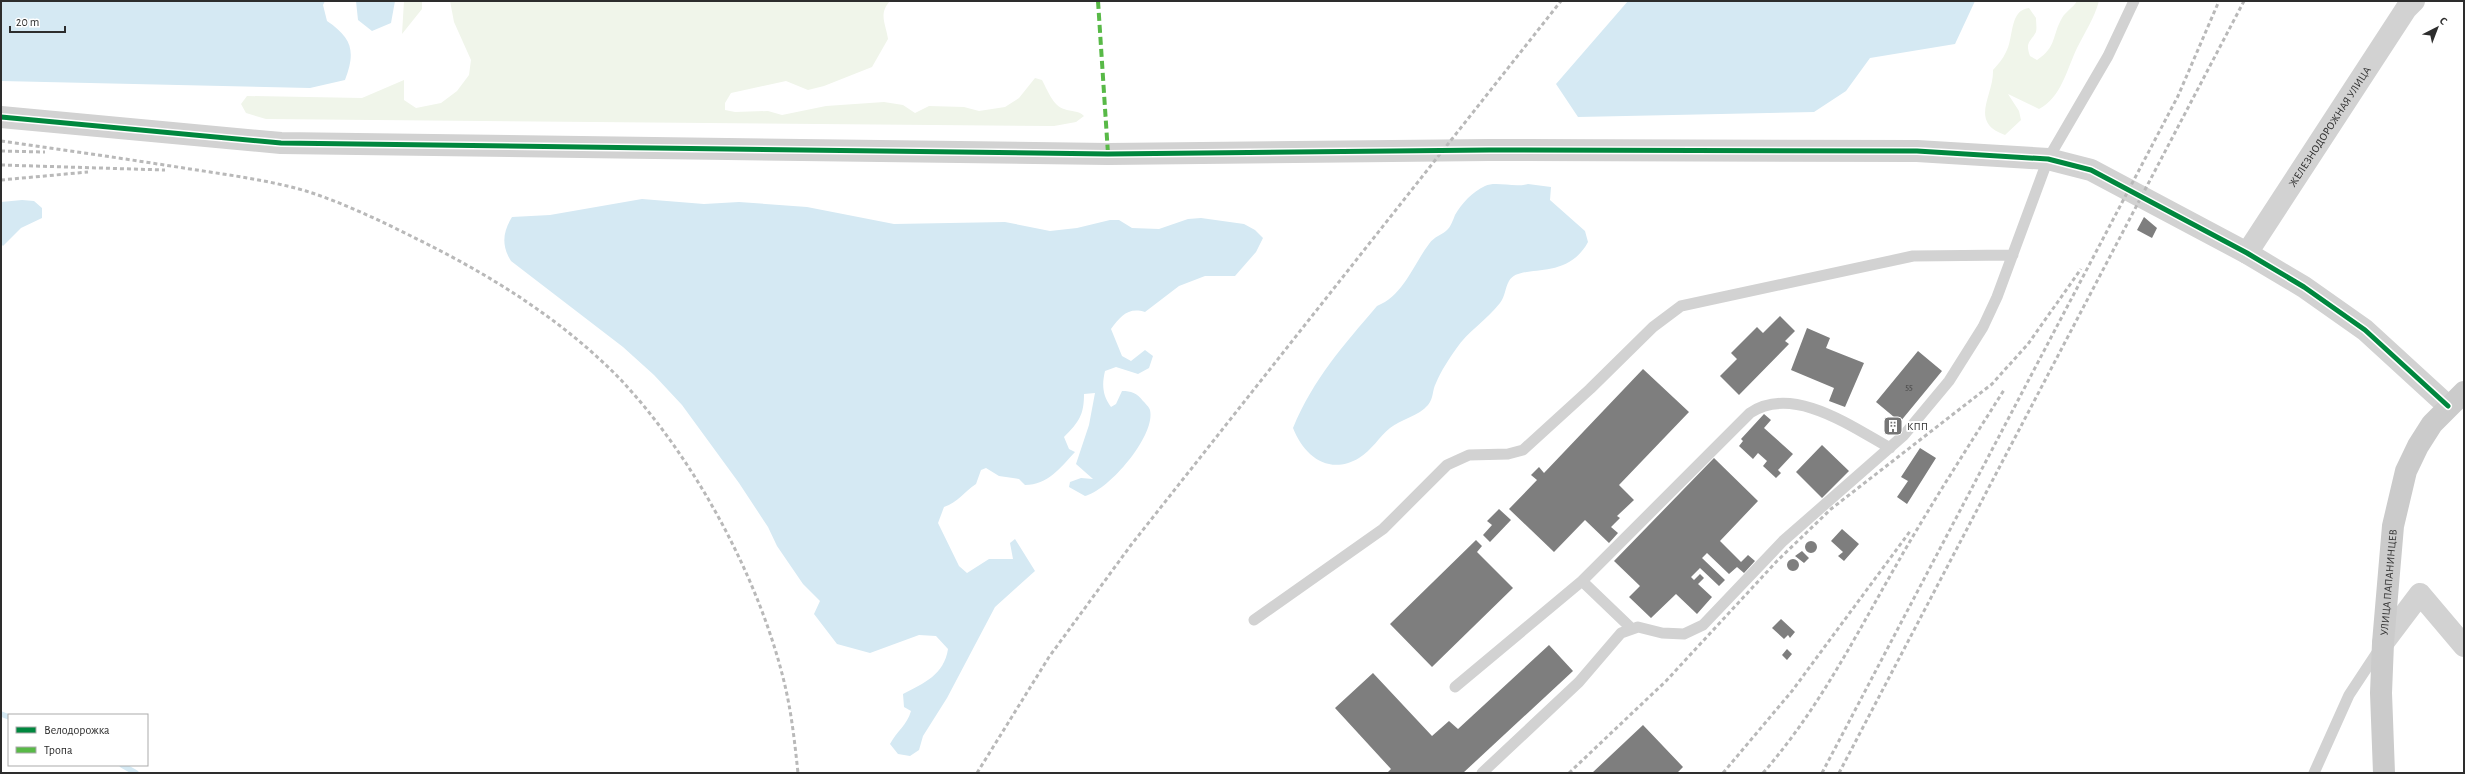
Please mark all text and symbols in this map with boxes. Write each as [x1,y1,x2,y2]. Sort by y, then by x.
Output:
scale bar [10,8,65,34]
north arrow [2417,8,2457,48]
text: С [2437,15,2449,27]
text: 20 m [16,16,39,28]
street label: ЖЕЛЕЗНОДОРОЖНАЯ УЛИЦА [2286,64,2373,188]
house number: 55 [1905,383,1913,392]
building icon: КПП [1882,415,1904,437]
place label: КПП [1907,421,1928,432]
street label: УЛИЦА ПАПАНИНЦЕВ [2378,529,2398,636]
legend [8,714,148,766]
text: Велодорожка [44,724,110,736]
text: Тропа [44,744,73,756]

